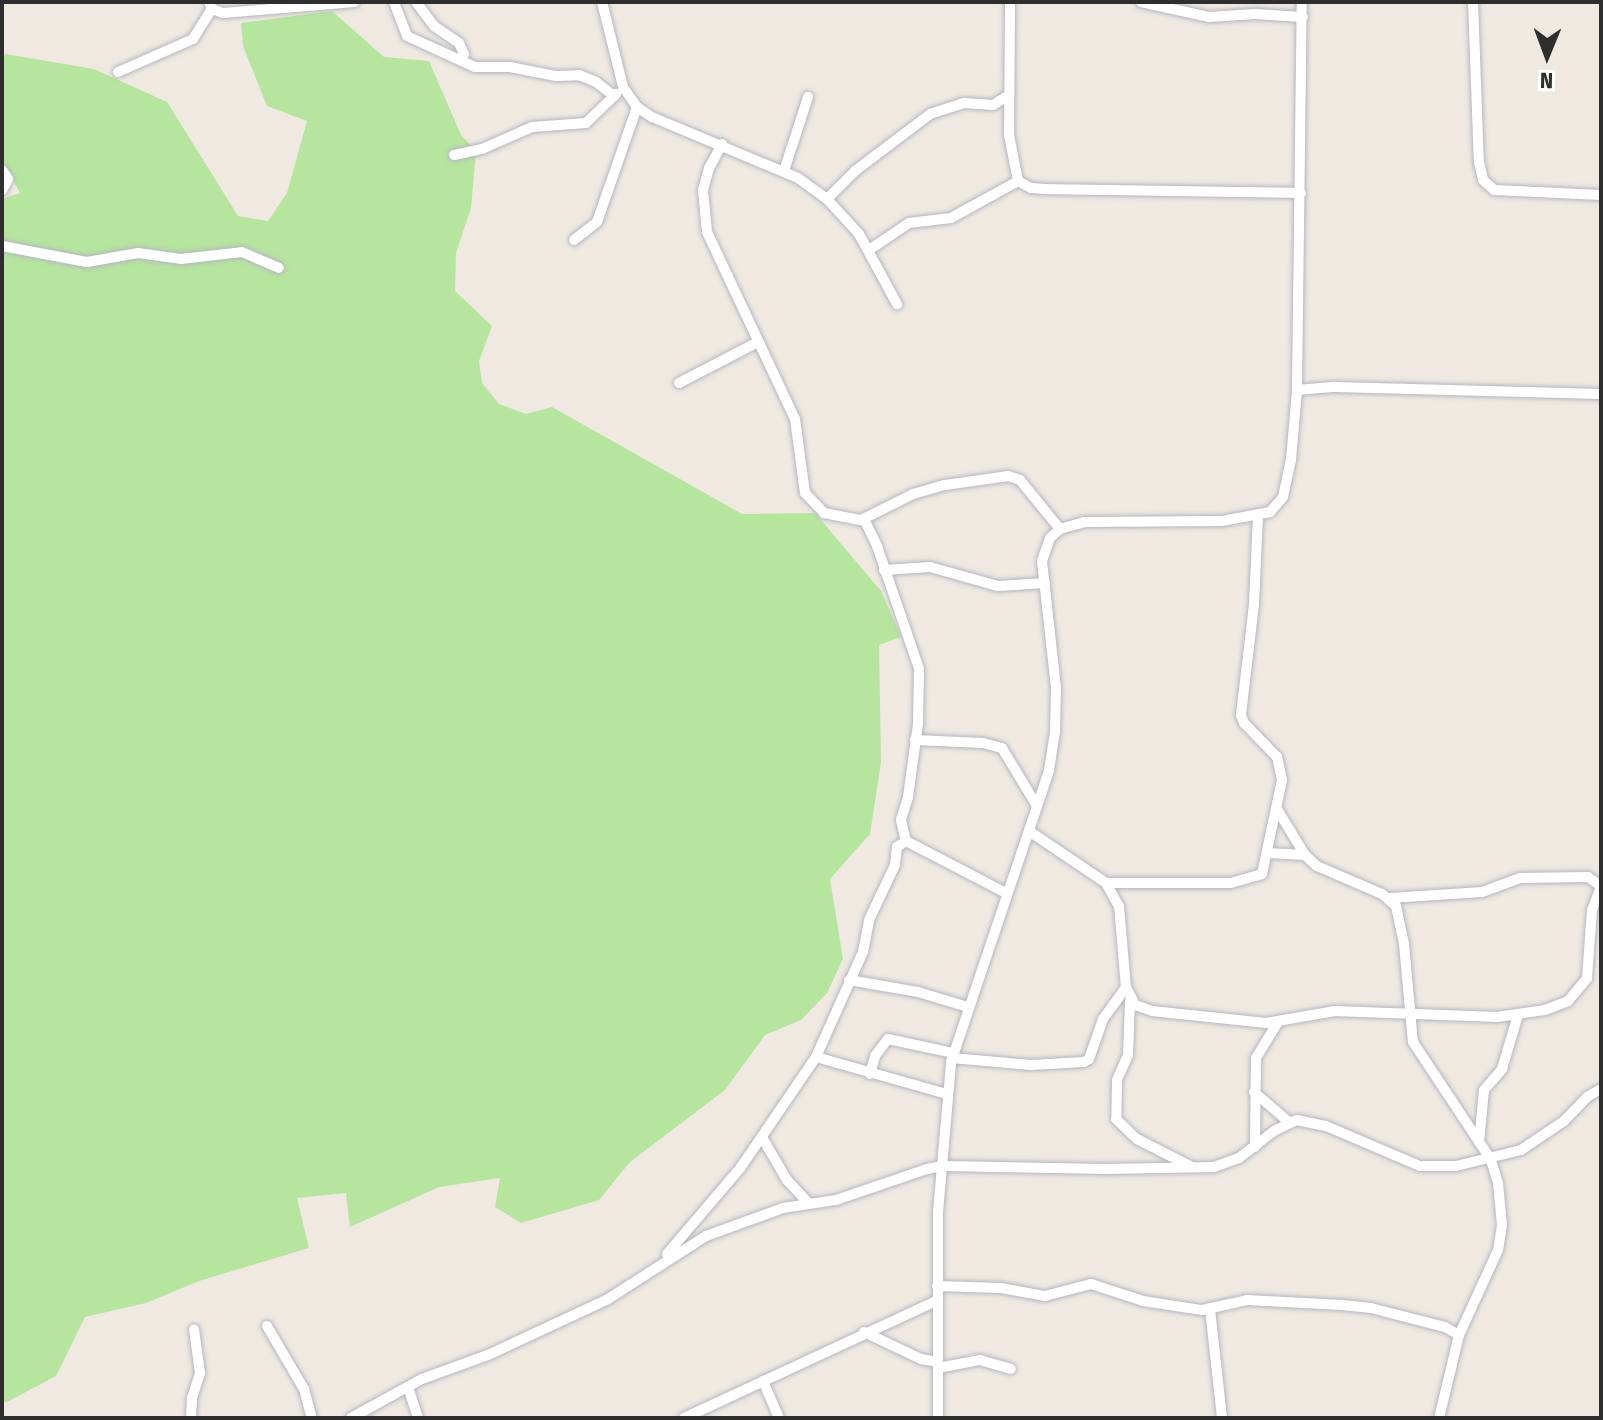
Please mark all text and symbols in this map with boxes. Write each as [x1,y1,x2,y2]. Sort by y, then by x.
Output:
north arrow [1507,16,1587,96]
text: N [1540,67,1553,94]

